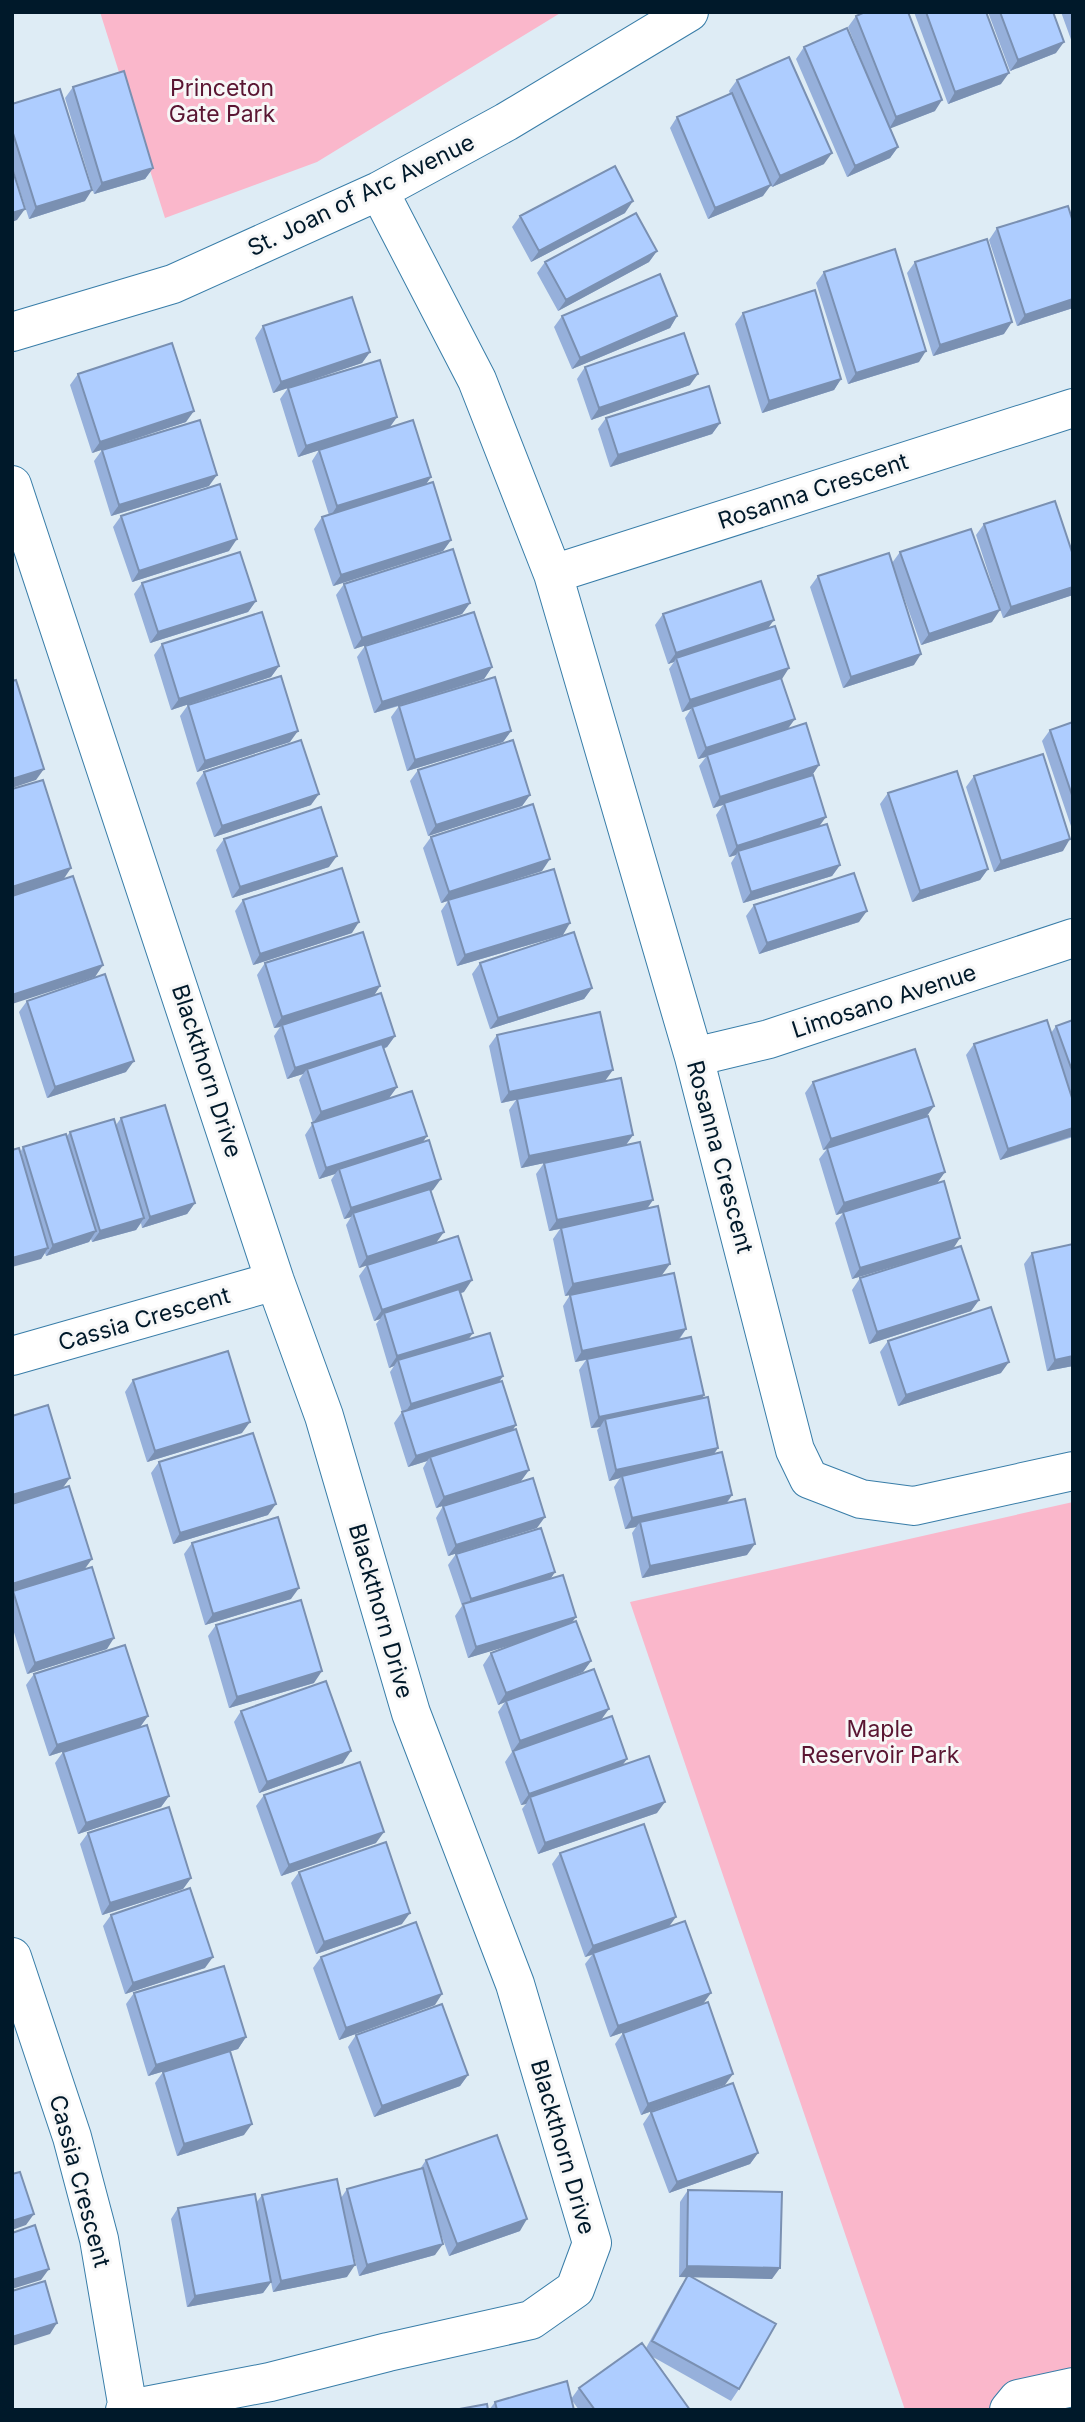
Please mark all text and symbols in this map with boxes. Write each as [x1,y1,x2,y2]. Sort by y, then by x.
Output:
park label: Princeton Gate Park [169,74,276,128]
street label: St. Joan of Arc Avenue [243,128,479,262]
street label: Rosanna Crescent [714,447,912,535]
street label: Limosano Avenue [788,958,980,1044]
street label: Blackthorn Drive [166,981,248,1161]
street label: Rosanna Crescent [681,1058,759,1257]
street label: Cassia Crescent [55,1281,233,1357]
street label: Blackthorn Drive [343,1520,419,1702]
park label: Maple Reservoir Park [801,1715,960,1769]
street label: Blackthorn Drive [525,2056,601,2238]
street label: Cassia Crescent [44,2092,117,2271]

